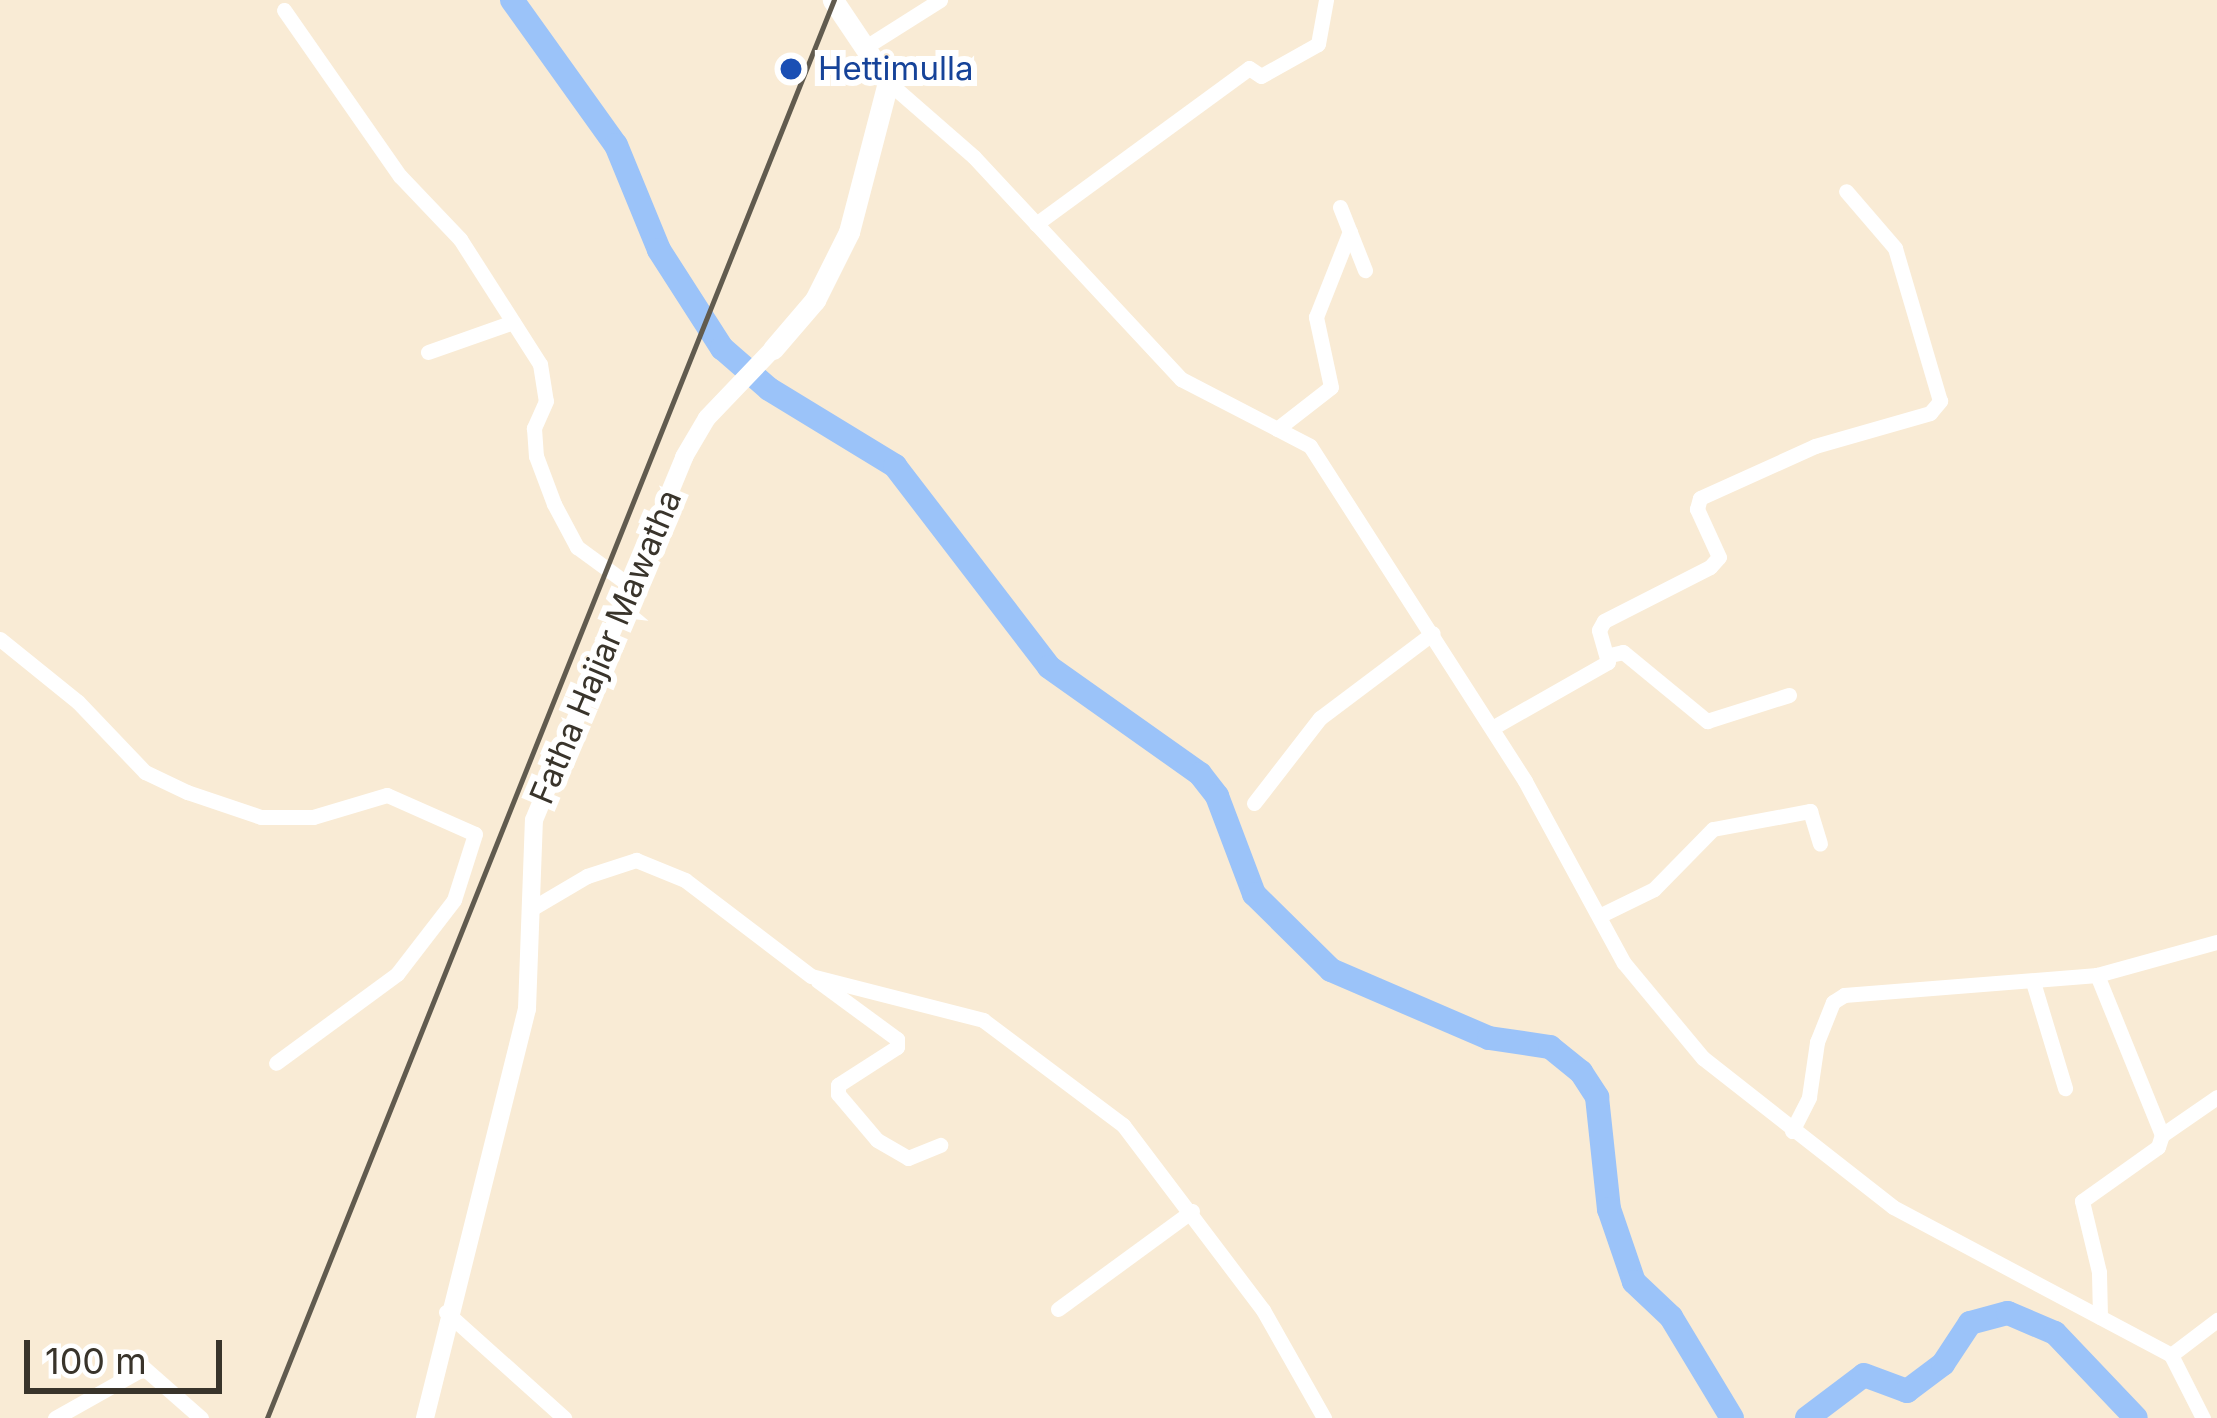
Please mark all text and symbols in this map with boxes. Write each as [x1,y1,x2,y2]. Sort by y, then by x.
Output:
place label: Hettimulla [818,49,973,89]
marker: Hettimulla [775,53,807,85]
street label: Fatha Hajiar Mawatha [522,484,690,810]
scale bar [30,1316,228,1390]
text: 100 m [45,1339,147,1383]

